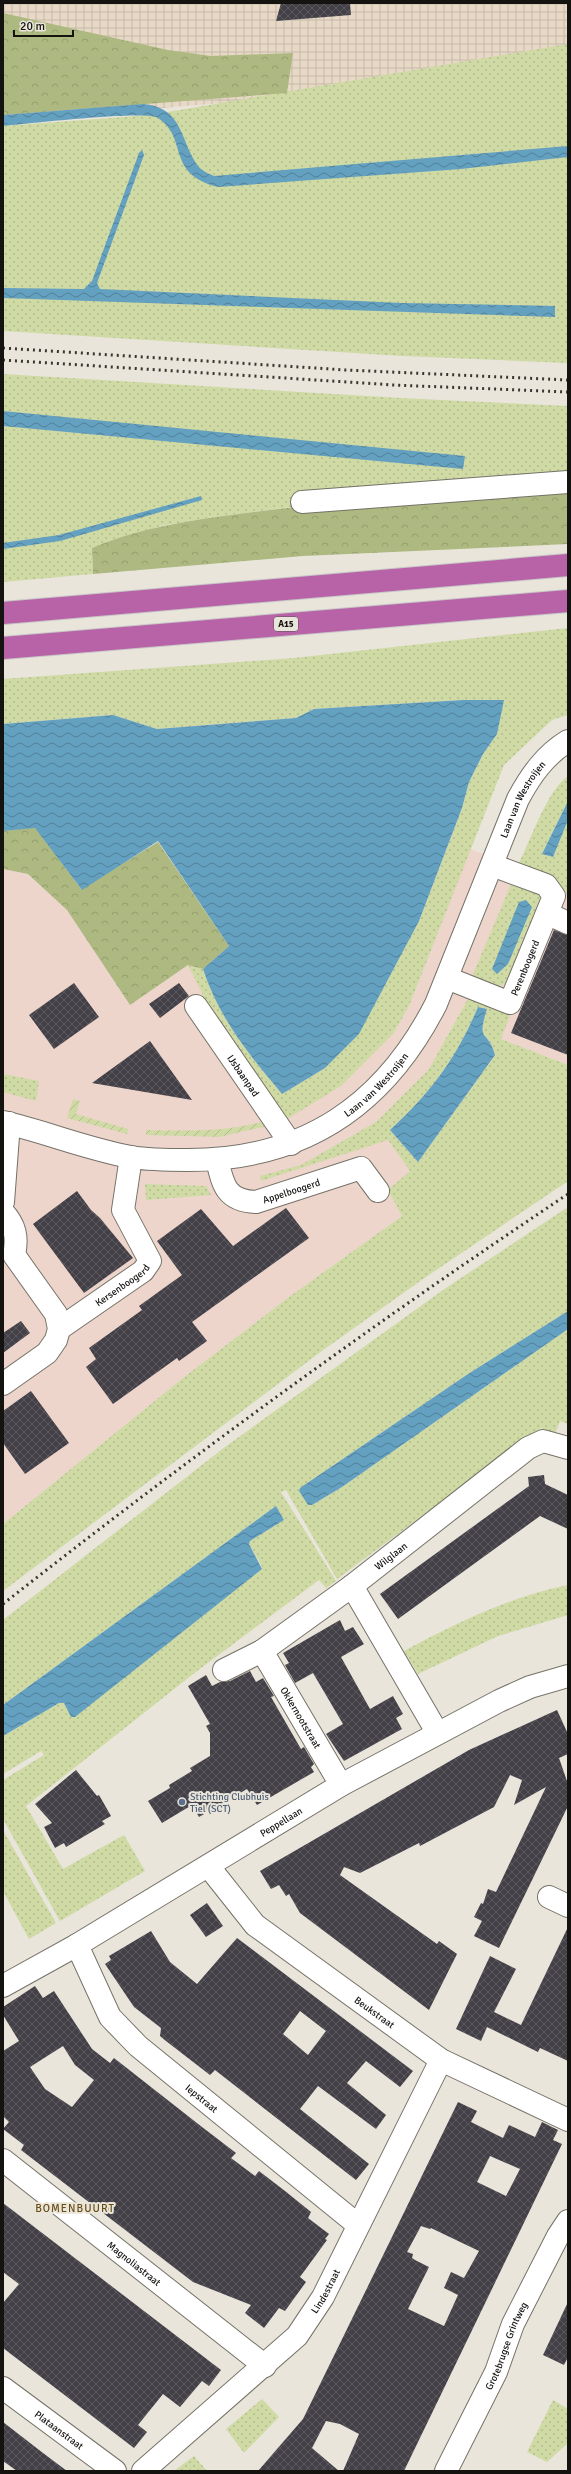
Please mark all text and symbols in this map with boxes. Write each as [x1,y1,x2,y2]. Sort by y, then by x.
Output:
scale bar [14,12,73,38]
text: 20 m [20,19,45,34]
road number: A15 [274,617,298,631]
street label: Laan van Westroijen [498,759,548,840]
street label: Perenboogerd [509,938,542,998]
street label: Laan van Westroijen [342,1051,411,1120]
street label: IJsbaanpad [224,1053,261,1099]
street label: Appelboogerd [261,1177,322,1206]
street label: Kersenboogerd [93,1262,153,1309]
street label: Wilglaan [373,1540,410,1573]
street label: Okkernootstraat [277,1685,323,1751]
place label: Stichting Clubhuis Tiel (SCT) [190,1791,269,1815]
marker: Stichting Clubhuis Tiel (SCT) [177,1797,187,1807]
street label: Peppellaan [258,1805,305,1840]
street label: Beukstraat [352,1994,397,2032]
street label: Iepstraat [183,2082,220,2116]
district label: BOMENBUURT [35,2202,115,2215]
street label: Magnoliastraat [104,2239,163,2289]
street label: Lindestraat [309,2267,343,2316]
street label: Grotebrugse Grintweg [483,2300,530,2392]
street label: Plataanstraat [32,2408,86,2453]

